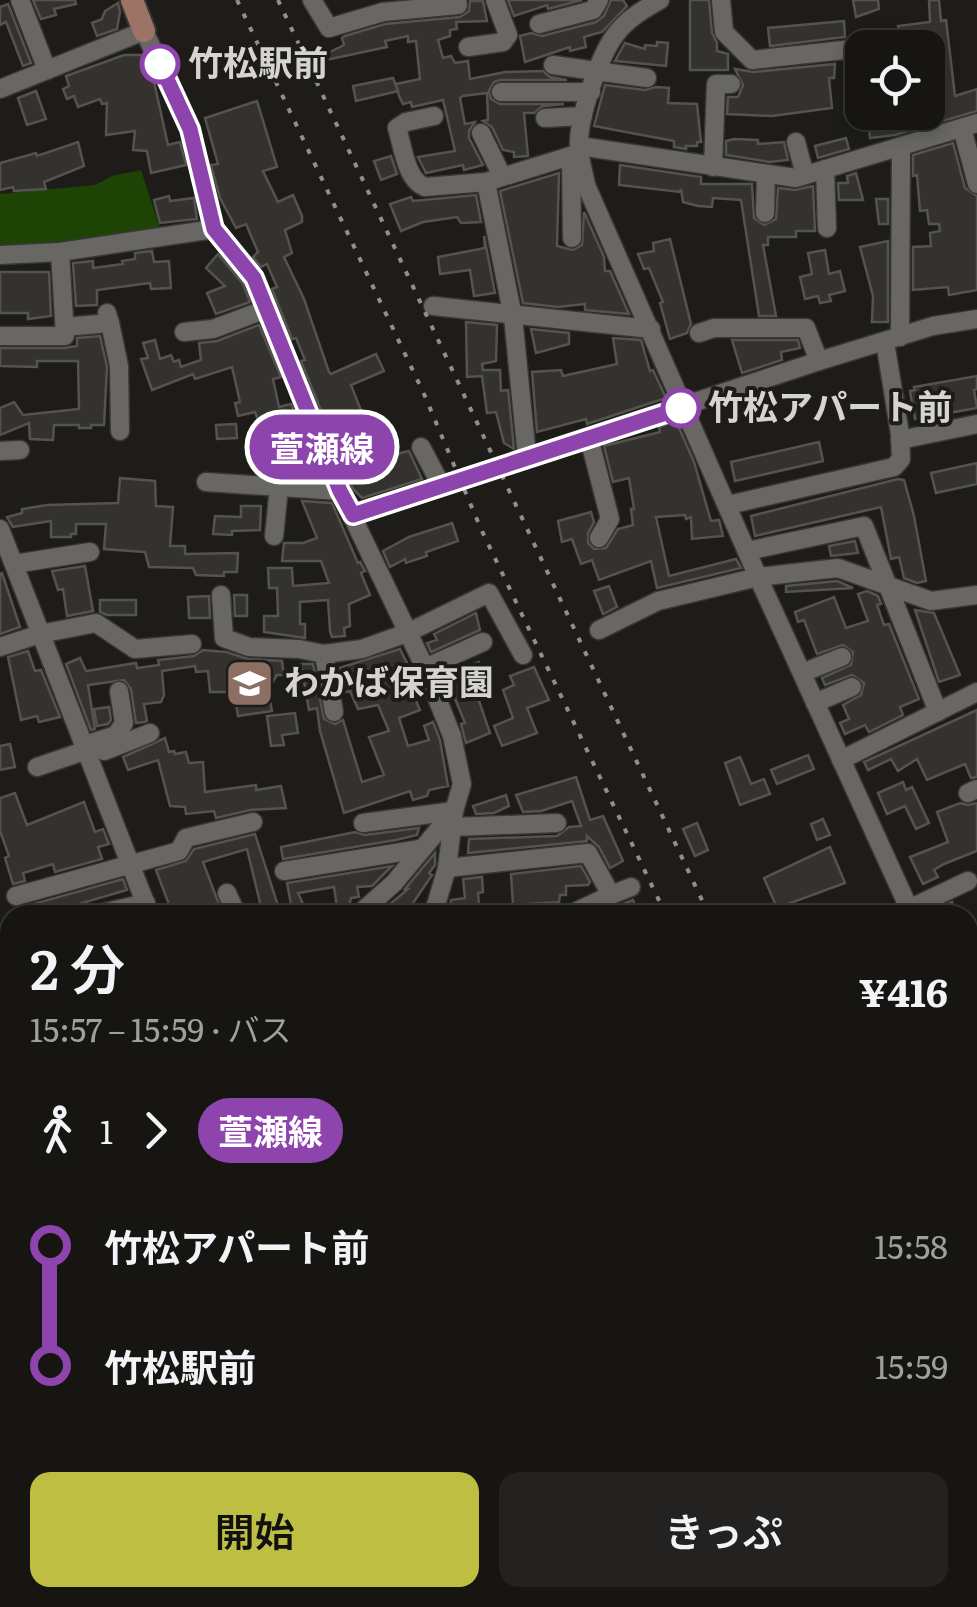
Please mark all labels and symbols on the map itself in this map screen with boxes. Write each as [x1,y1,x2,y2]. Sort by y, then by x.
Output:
place label: 竹松駅前 [188,35,328,87]
marker: 竹松駅前 [141,45,179,83]
place label: 竹松アパート前 [708,379,952,431]
marker: 竹松アパート前 [662,389,700,427]
line badge: 萱瀬線 [264,414,380,480]
place label: わかば保育園 [284,654,494,706]
school or university icon: わかば保育園 [223,657,275,709]

